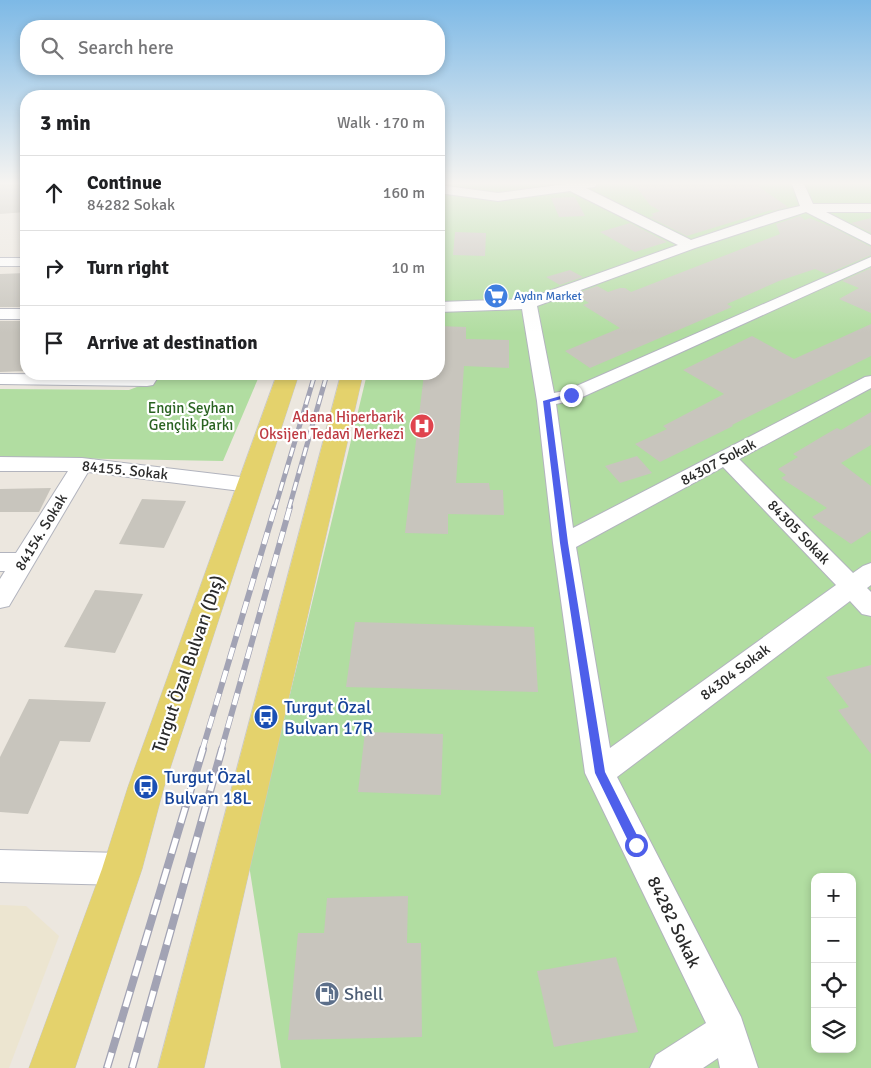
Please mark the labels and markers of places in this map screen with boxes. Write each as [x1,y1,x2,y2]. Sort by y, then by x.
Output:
supermarket icon: Aydın Market [483,283,509,309]
place label: Aydın Market [514,289,582,304]
place label: Adana Hiperbarik Oksijen Tedavi Merkezi [259,408,404,443]
hospital icon: Adana Hiperbarik Oksijen Tedavi Merkezi [409,413,435,439]
place label: Turgut Özal Bulvarı 17R [284,696,373,739]
bus stop icon: Turgut Özal Bulvarı 17R [253,704,279,730]
place label: Turgut Özal Bulvarı 18L [164,766,252,809]
bus stop icon: Turgut Özal Bulvarı 18L [133,774,159,800]
fuel station icon: Shell [314,981,340,1007]
place label: Shell [344,983,383,1005]

